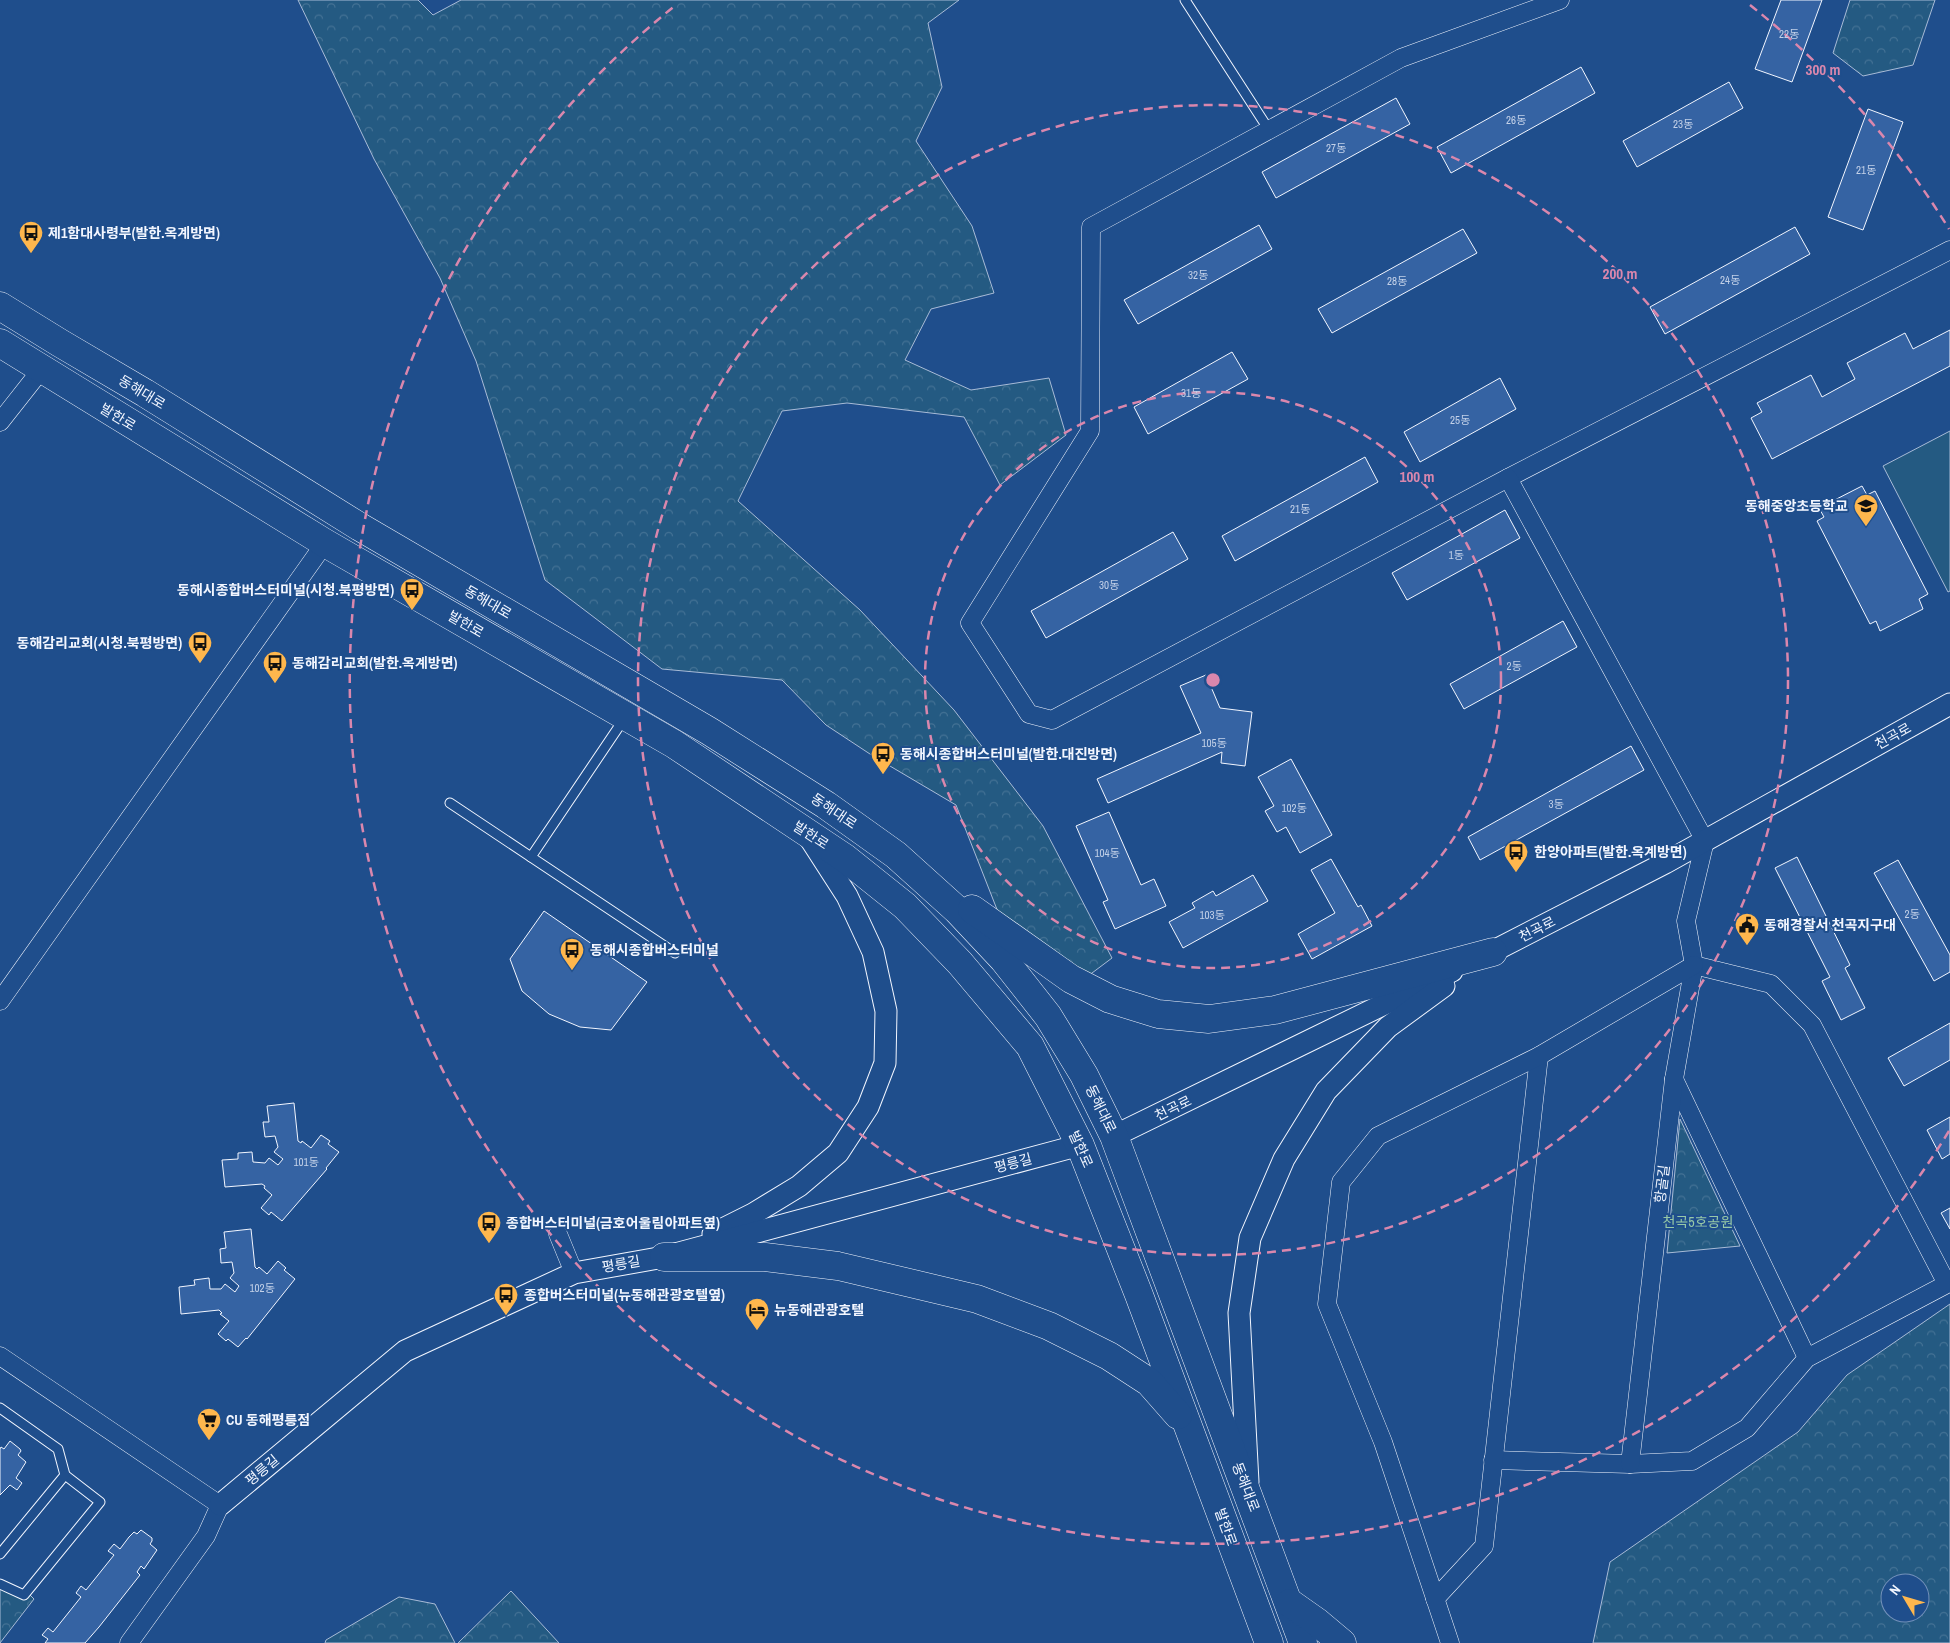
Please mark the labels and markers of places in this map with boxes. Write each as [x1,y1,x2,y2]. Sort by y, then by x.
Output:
bus stop icon: 제1함대사령부(발한.옥계방면) [18,220,44,254]
place label: 제1함대사령부(발한.옥계방면) [48,224,220,242]
school or university icon: 동해중앙초등학교 [1853,493,1879,527]
place label: 동해중앙초등학교 [1745,497,1848,515]
bus stop icon: 동해시종합버스터미널(시청.북평방면) [399,577,425,611]
place label: 동해시종합버스터미널(시청.북평방면) [177,581,394,599]
bus stop icon: 동해감리교회(시청.북평방면) [187,630,213,664]
place label: 동해감리교회(시청.북평방면) [17,634,182,652]
bus stop icon: 동해감리교회(발한.옥계방면) [262,650,288,684]
place label: 동해감리교회(발한.옥계방면) [292,654,458,672]
centre of rings [1204,671,1222,689]
bus stop icon: 동해시종합버스터미널(발한.대진방면) [870,741,896,775]
place label: 동해시종합버스터미널(발한.대진방면) [900,745,1117,763]
bus stop icon: 한양아파트(발한.옥계방면) [1503,839,1529,873]
place label: 한양아파트(발한.옥계방면) [1534,843,1687,861]
public building icon: 동해경찰서 천곡지구대 [1734,912,1760,946]
place label: 동해경찰서 천곡지구대 [1764,916,1896,934]
bus stop icon: 동해시종합버스터미널 [559,937,585,971]
place label: 동해시종합버스터미널 [590,941,719,959]
bus stop icon: 종합버스터미널(금호어울림아파트옆) [476,1210,502,1244]
place label: 종합버스터미널(금호어울림아파트옆) [506,1214,720,1232]
bus stop icon: 종합버스터미널(뉴동해관광호텔옆) [493,1282,519,1316]
place label: 종합버스터미널(뉴동해관광호텔옆) [524,1286,725,1304]
hotel icon: 뉴동해관광호텔 [744,1297,770,1331]
place label: 뉴동해관광호텔 [774,1301,864,1319]
supermarket icon: CU 동해평릉점 [196,1407,222,1441]
place label: CU 동해평릉점 [226,1411,310,1429]

